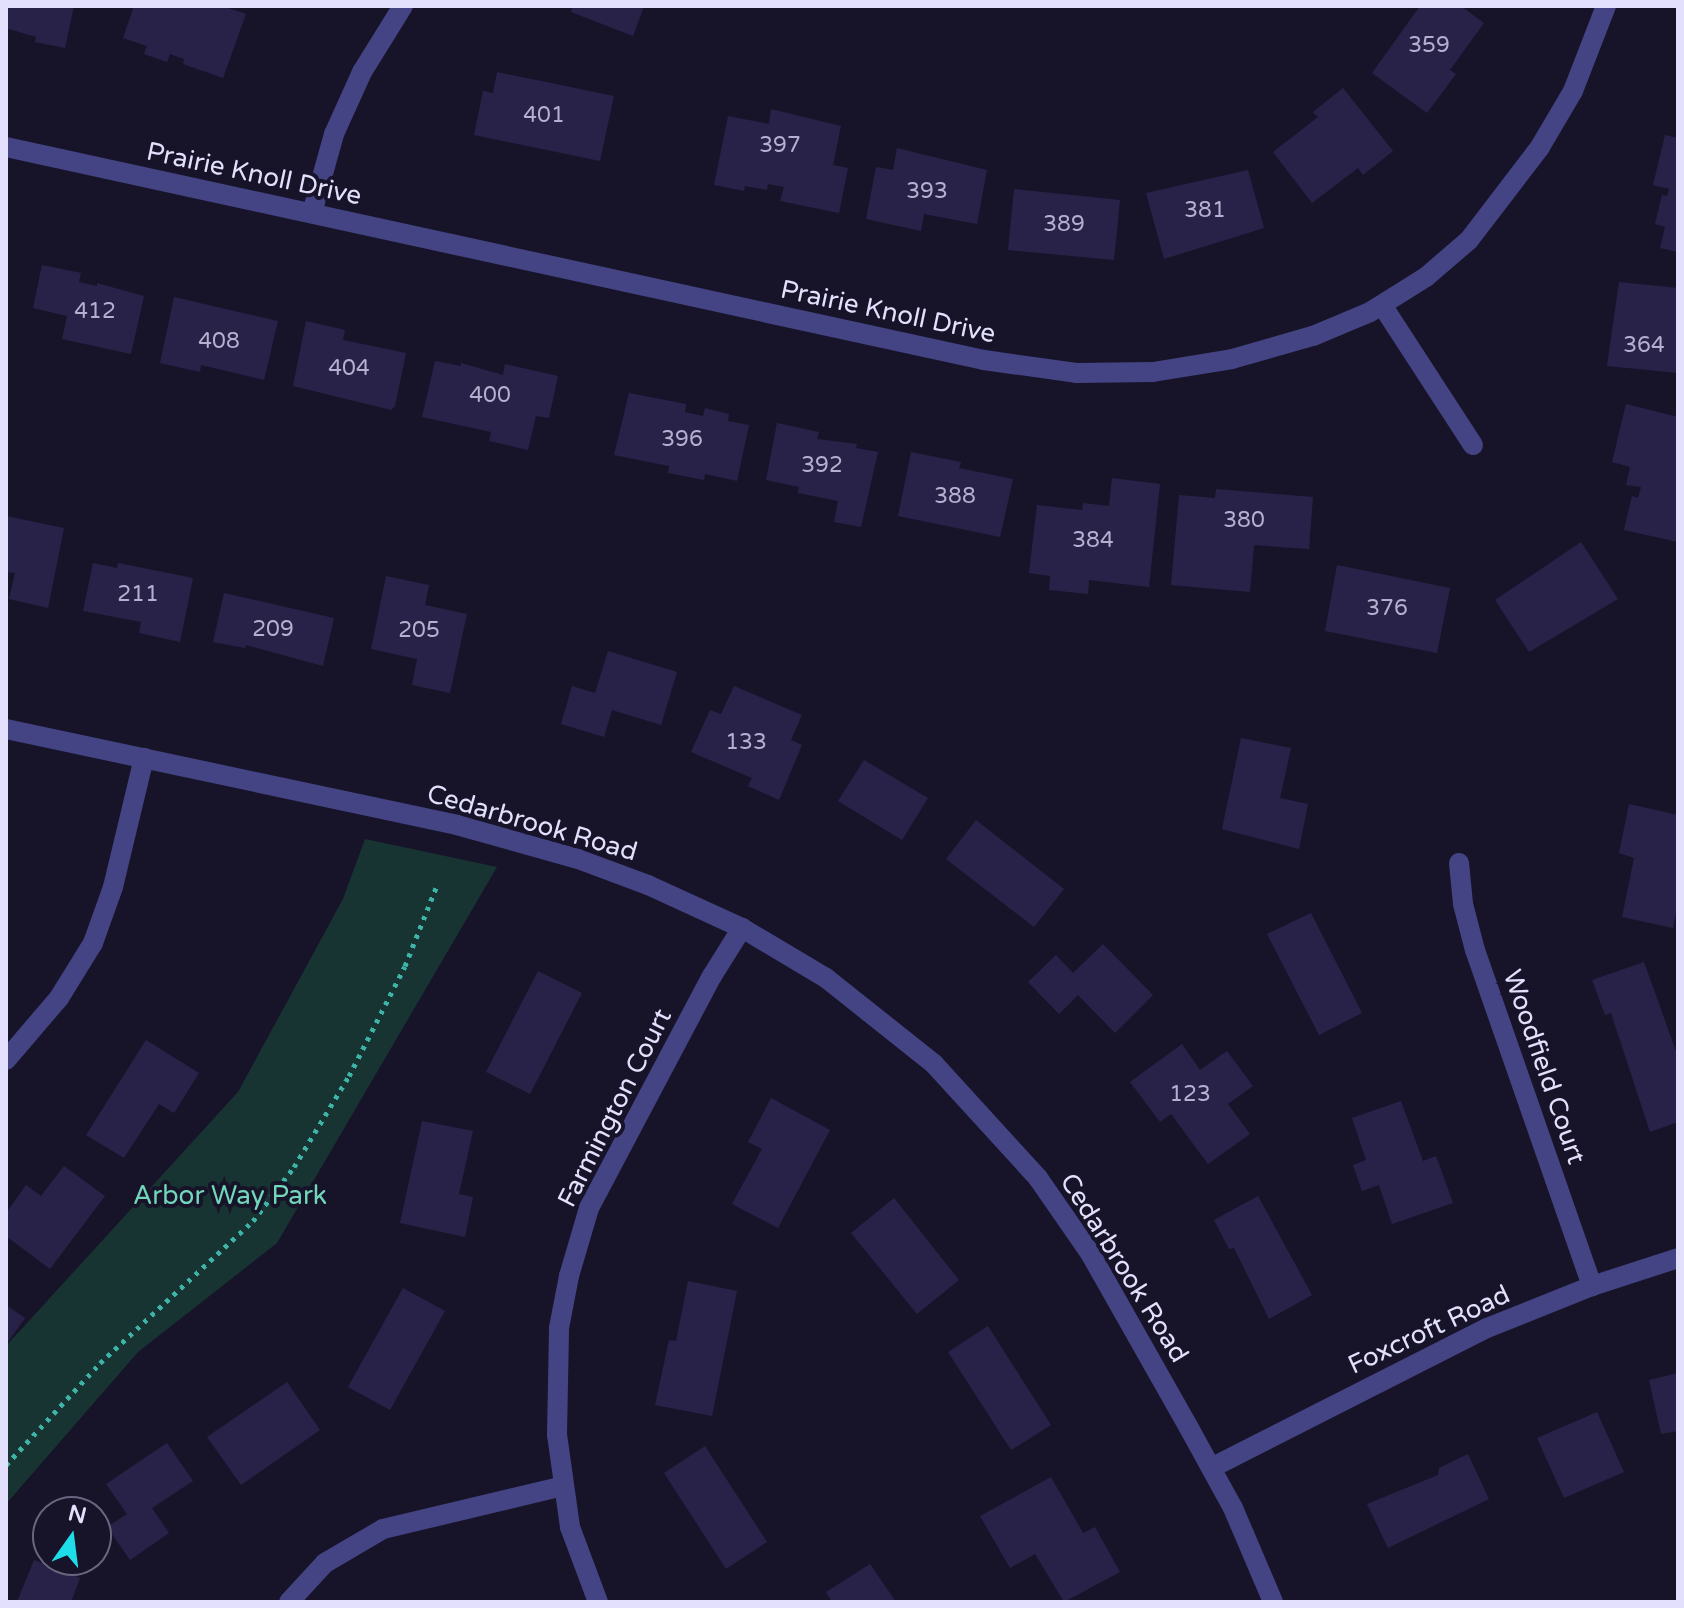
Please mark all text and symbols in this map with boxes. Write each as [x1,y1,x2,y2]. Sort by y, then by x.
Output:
house number: 359 [1408,33,1450,59]
house number: 401 [523,103,565,129]
house number: 397 [759,133,801,159]
street label: Prairie Knoll Drive [144,136,364,212]
house number: 393 [906,179,948,205]
house number: 381 [1184,198,1226,224]
house number: 389 [1043,212,1085,238]
street label: Prairie Knoll Drive [778,274,998,350]
house number: 412 [74,299,116,325]
house number: 408 [198,329,240,355]
house number: 364 [1623,333,1665,359]
house number: 404 [328,356,370,382]
house number: 400 [469,383,511,409]
house number: 396 [661,427,703,453]
house number: 392 [801,453,843,479]
house number: 388 [934,484,976,510]
house number: 380 [1223,508,1265,534]
house number: 384 [1072,528,1114,554]
house number: 211 [117,582,159,608]
house number: 376 [1366,596,1408,622]
house number: 209 [252,617,294,643]
house number: 205 [398,618,440,644]
house number: 133 [725,730,767,756]
street label: Cedarbrook Road [423,778,641,868]
street label: Woodfield Court [1496,966,1592,1168]
street label: Farmington Court [552,1004,678,1212]
house number: 123 [1169,1082,1211,1108]
street label: Cedarbrook Road [1053,1168,1195,1368]
park label: Arbor Way Park [133,1180,327,1212]
street label: Foxcroft Road [1343,1279,1515,1381]
north arrow [32,1496,112,1576]
text: N [66,1500,89,1529]

